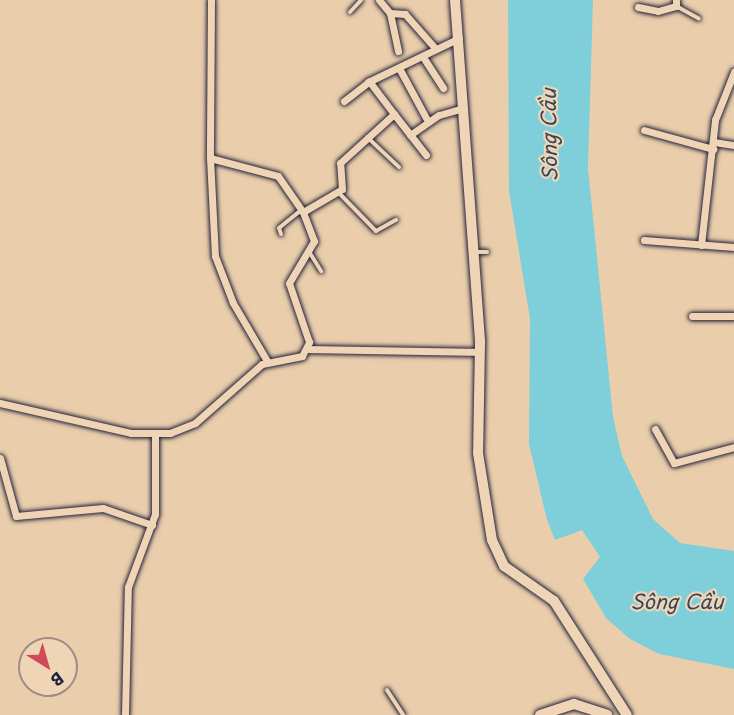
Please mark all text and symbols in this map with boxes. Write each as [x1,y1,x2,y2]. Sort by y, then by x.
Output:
water label: Sông Cầu [536,88,562,182]
water label: Sông Cầu [631,589,723,613]
north arrow [18,637,78,697]
text: B [46,667,69,693]

